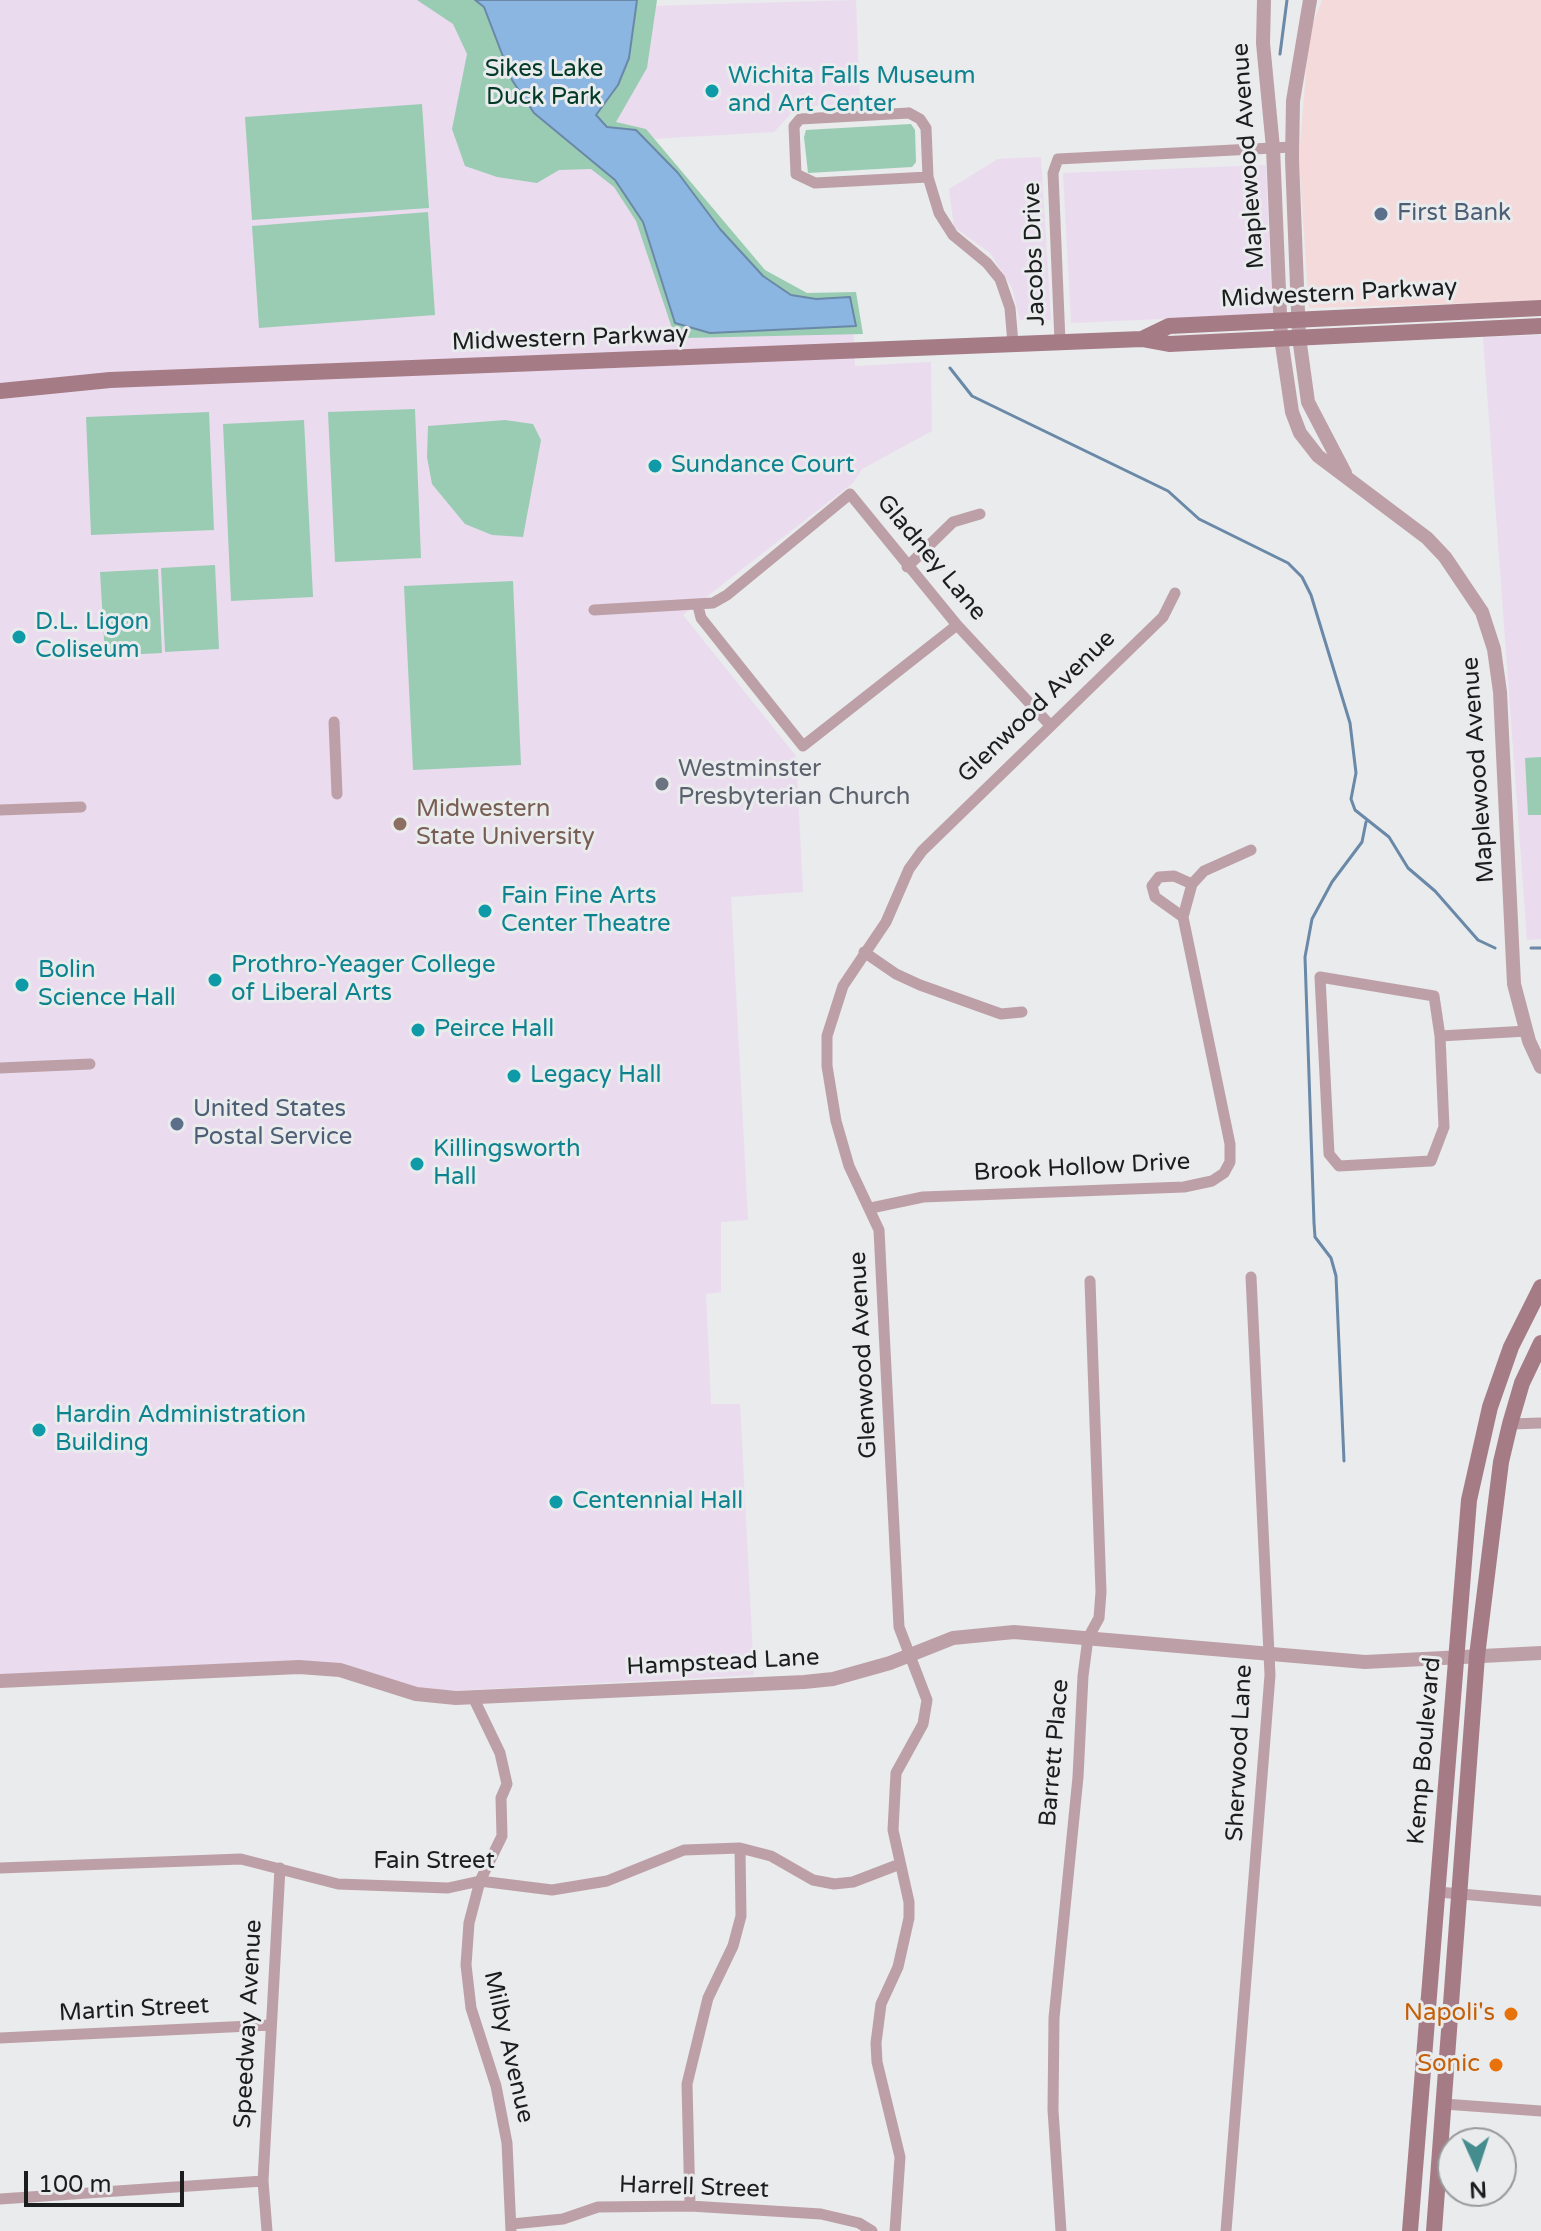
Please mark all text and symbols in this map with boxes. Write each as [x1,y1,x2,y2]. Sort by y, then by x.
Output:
street label: Maplewood Avenue [1227,42,1271,270]
park label: Sikes Lake Duck Park [485,56,603,112]
place label: Wichita Falls Museum and Art Center [728,63,975,119]
marker: Wichita Falls Museum and Art Center [703,82,721,100]
street label: Jacobs Drive [1018,182,1052,326]
place label: First Bank [1397,200,1511,228]
marker: First Bank [1372,205,1390,223]
street label: Midwestern Parkway [1220,273,1458,315]
street label: Midwestern Parkway [451,320,689,358]
place label: Sundance Court [671,452,854,480]
marker: Sundance Court [646,457,664,475]
street label: Gladney Lane [870,489,992,627]
place label: D.L. Ligon Coliseum [35,609,149,665]
street label: Glenwood Avenue [952,625,1122,789]
marker: D.L. Ligon Coliseum [10,628,28,646]
street label: Maplewood Avenue [1457,656,1501,884]
place label: Westminster Presbyterian Church [678,756,910,812]
marker: Westminster Presbyterian Church [653,775,671,793]
place label: Midwestern State University [416,796,595,852]
marker: Midwestern State University [391,815,409,833]
place label: Fain Fine Arts Center Theatre [501,883,671,939]
marker: Fain Fine Arts Center Theatre [476,902,494,920]
place label: Prothro-Yeager College of Liberal Arts [231,952,496,1008]
place label: Bolin Science Hall [38,957,176,1013]
marker: Prothro-Yeager College of Liberal Arts [206,971,224,989]
marker: Bolin Science Hall [13,976,31,994]
place label: Peirce Hall [434,1016,554,1044]
marker: Peirce Hall [409,1021,427,1039]
place label: Legacy Hall [530,1062,662,1090]
marker: Legacy Hall [505,1067,523,1085]
place label: United States Postal Service [193,1096,352,1152]
marker: United States Postal Service [168,1115,186,1133]
place label: Killingsworth Hall [433,1136,581,1192]
street label: Brook Hollow Drive [973,1148,1191,1188]
marker: Killingsworth Hall [408,1155,426,1173]
street label: Glenwood Avenue [844,1251,884,1459]
place label: Hardin Administration Building [55,1402,306,1458]
marker: Hardin Administration Building [30,1421,48,1439]
place label: Centennial Hall [572,1488,743,1516]
marker: Centennial Hall [547,1493,565,1511]
street label: Hampstead Lane [626,1644,820,1682]
street label: Kemp Boulevard [1402,1656,1448,1846]
street label: Sherwood Lane [1221,1664,1259,1842]
street label: Barrett Place [1034,1678,1076,1828]
street label: Fain Street [373,1848,495,1876]
street label: Speedway Avenue [229,1919,269,2129]
street label: Milby Avenue [477,1968,539,2126]
street label: Martin Street [58,1992,210,2028]
place label: Napoli's [1404,2000,1495,2028]
marker: Napoli's [1502,2005,1520,2023]
place label: Sonic [1417,2051,1480,2079]
marker: Sonic [1487,2056,1505,2074]
north arrow [1437,2127,1517,2207]
scale bar [28,2155,188,2205]
text: 100 m [38,2170,112,2199]
street label: Harrell Street [619,2171,769,2205]
text: N [1469,2176,1488,2202]

